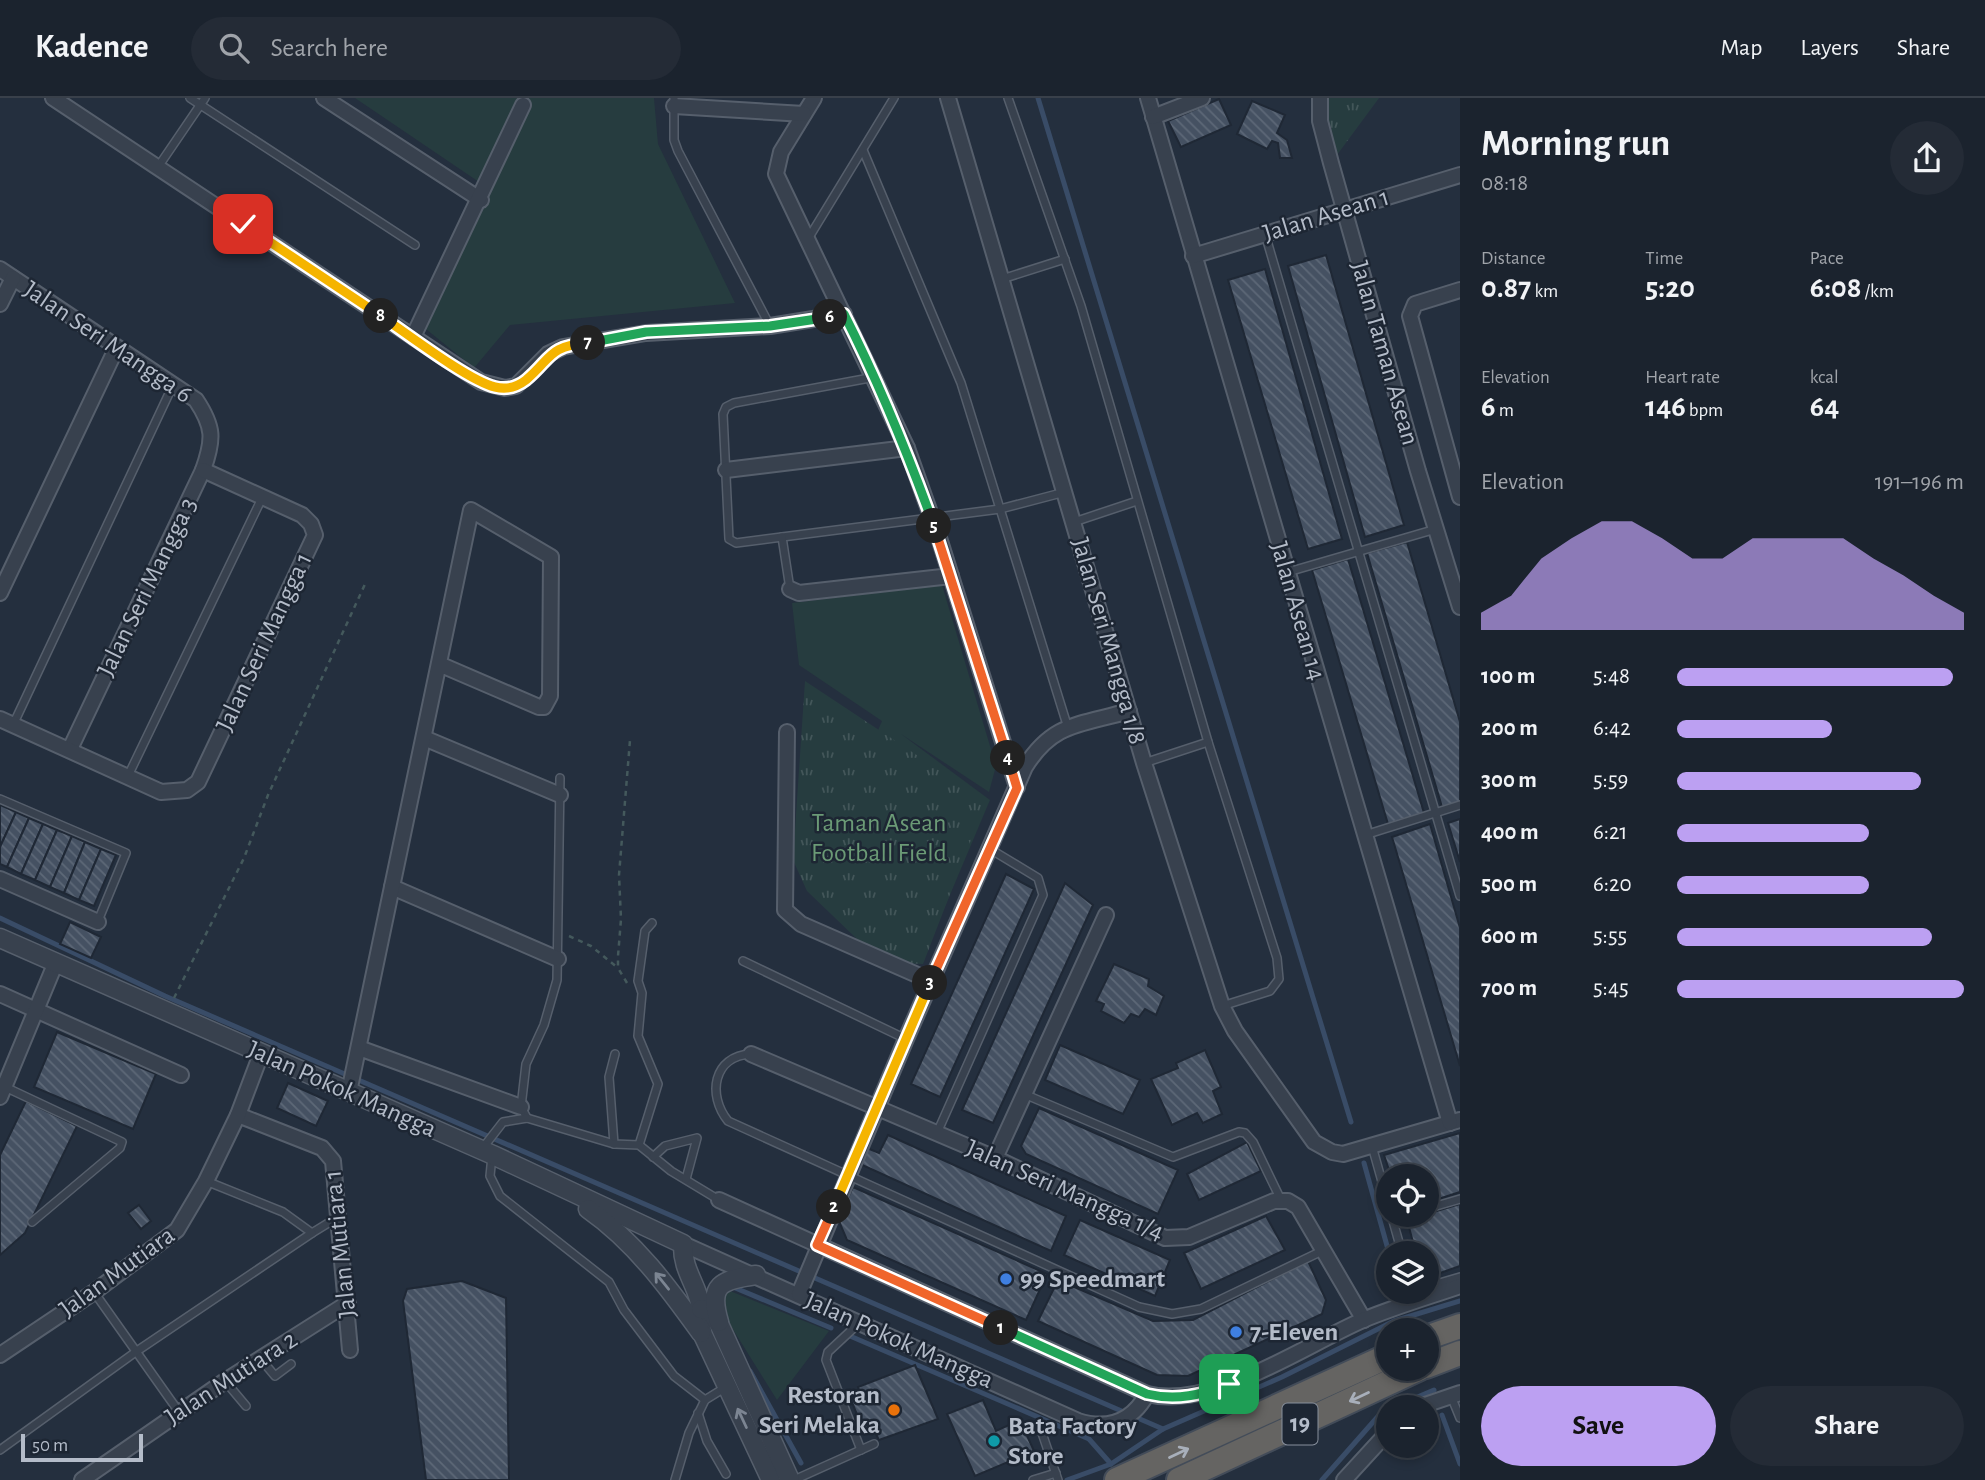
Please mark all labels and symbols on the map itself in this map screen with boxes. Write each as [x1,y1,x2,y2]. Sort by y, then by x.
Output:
street label: Jalan Asean 1 [1260,183,1392,247]
pin [213,194,273,254]
street label: Jalan Taman Asean [1346,258,1424,448]
street label: Jalan Seri Mangga 6 [19,276,197,408]
pin: 8 [364,298,398,333]
pin: 6 [812,300,848,334]
pin: 7 [570,326,606,360]
street label: Jalan Seri Mangga 3 [92,493,202,681]
pin: 5 [916,508,951,544]
street label: Jalan Seri Mangga 1/8 [1067,535,1151,747]
street label: Jalan Asean 14 [1266,539,1330,683]
street label: Jalan Seri Mangga 1 [211,549,317,735]
pin: 4 [990,740,1026,776]
park label: Taman Asean Football Field [811,810,947,866]
pin: 3 [912,966,948,1001]
street label: Jalan Pokok Mangga [244,1036,440,1142]
street label: Jalan Seri Mangga 1/4 [962,1135,1168,1245]
street label: Jalan Mutiara 1 [319,1169,361,1319]
pin: 2 [816,1190,852,1224]
street label: Jalan Mutiara [55,1222,179,1322]
place label: 99 Speedmart [1020,1266,1165,1292]
marker: 99 Speedmart [998,1271,1014,1287]
one-way arrow [655,1272,670,1290]
street label: Jalan Pokok Mangga [801,1287,997,1393]
pin: 1 [984,1310,1018,1346]
place label: 7-Eleven [1250,1319,1338,1345]
marker: 7-Eleven [1228,1324,1244,1340]
street label: Jalan Mutiara 2 [160,1326,302,1430]
pin [1199,1354,1259,1414]
place label: Restoran Seri Melaka [759,1382,880,1438]
one-way arrow [1348,1391,1370,1404]
marker: Restoran Seri Melaka [886,1402,902,1418]
road number: 19 [1282,1404,1318,1444]
one-way arrow [735,1408,748,1429]
place label: Bata Factory Store [1008,1413,1137,1469]
scale bar [21,1431,144,1463]
marker: Bata Factory Store [986,1433,1002,1449]
one-way arrow [1168,1446,1189,1459]

